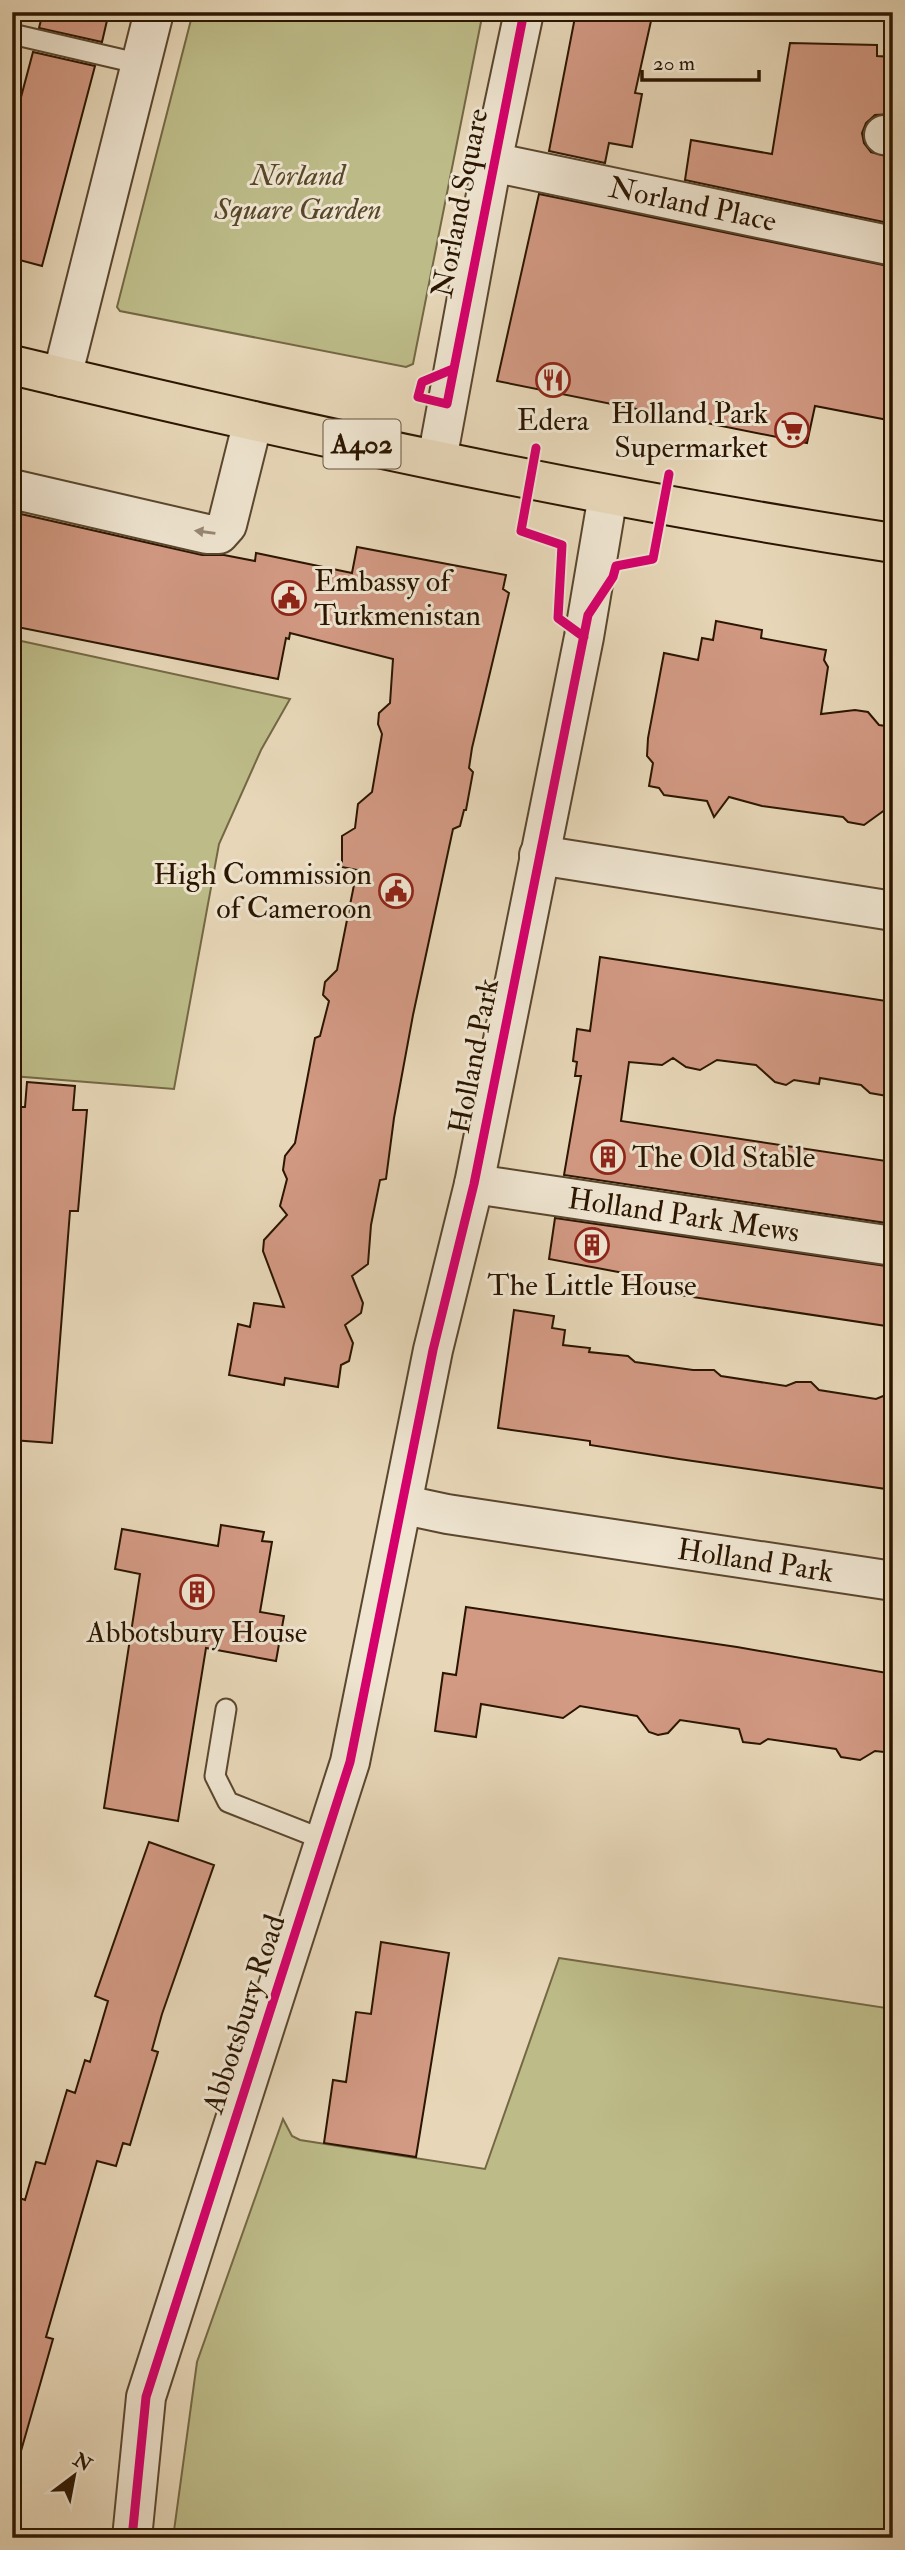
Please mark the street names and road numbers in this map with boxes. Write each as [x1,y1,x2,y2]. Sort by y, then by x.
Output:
street label: Norland Square [424,105,496,301]
street label: Norland Place [605,168,780,240]
road number: A402 [324,420,400,468]
street label: Holland Park [441,975,507,1137]
street label: Holland Park Mews [565,1180,802,1250]
street label: Holland Park [675,1530,836,1590]
street label: Abbotsbury Road [194,1910,294,2119]

